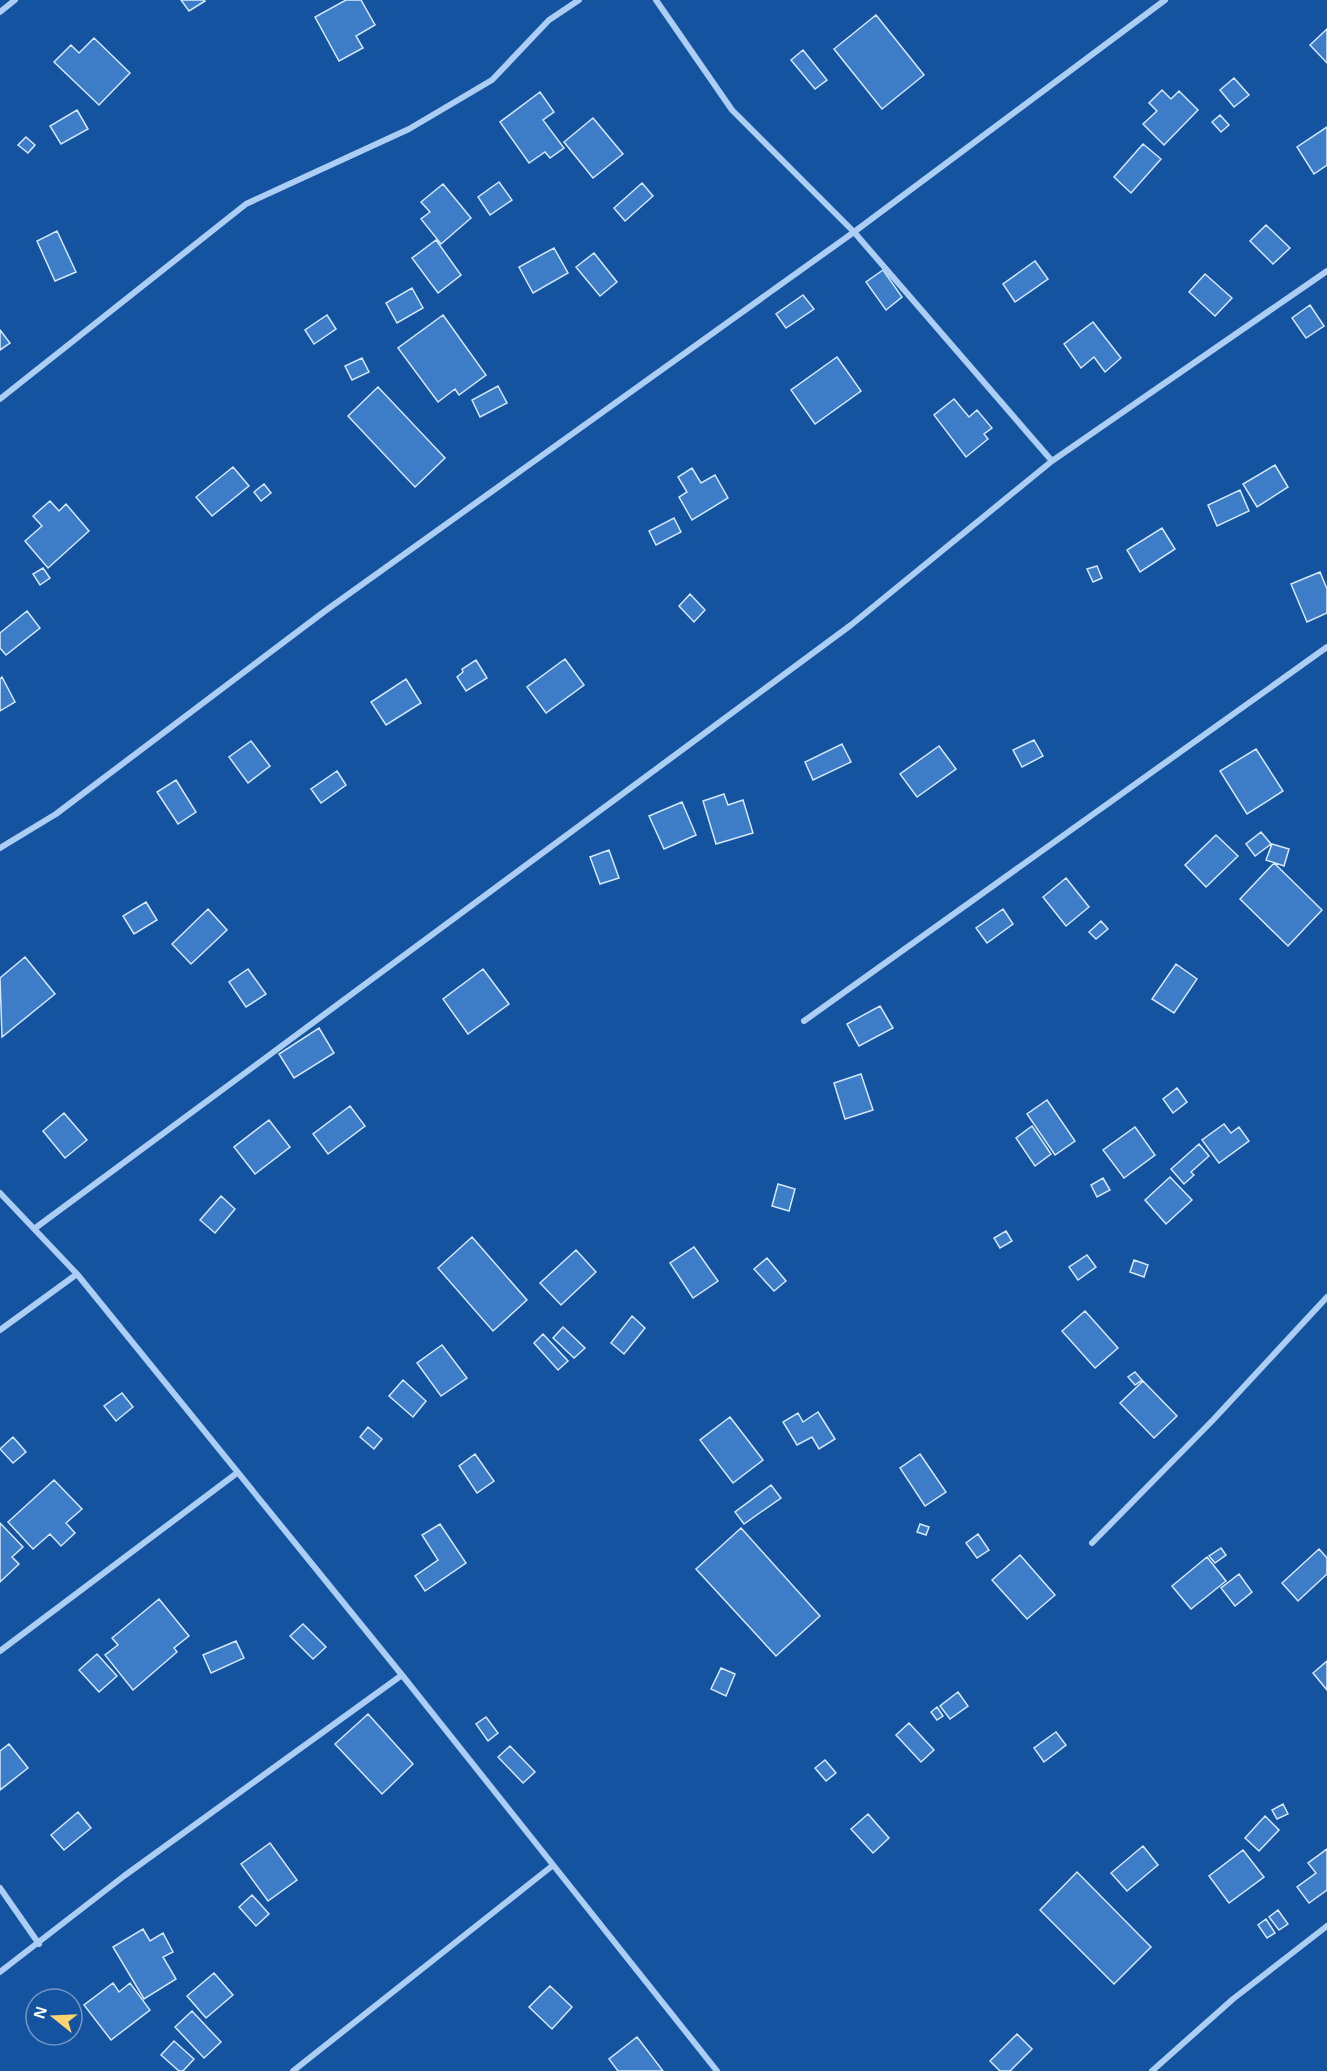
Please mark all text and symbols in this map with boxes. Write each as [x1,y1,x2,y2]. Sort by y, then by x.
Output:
north arrow [24,1987,84,2047]
text: N [30,2004,50,2021]

